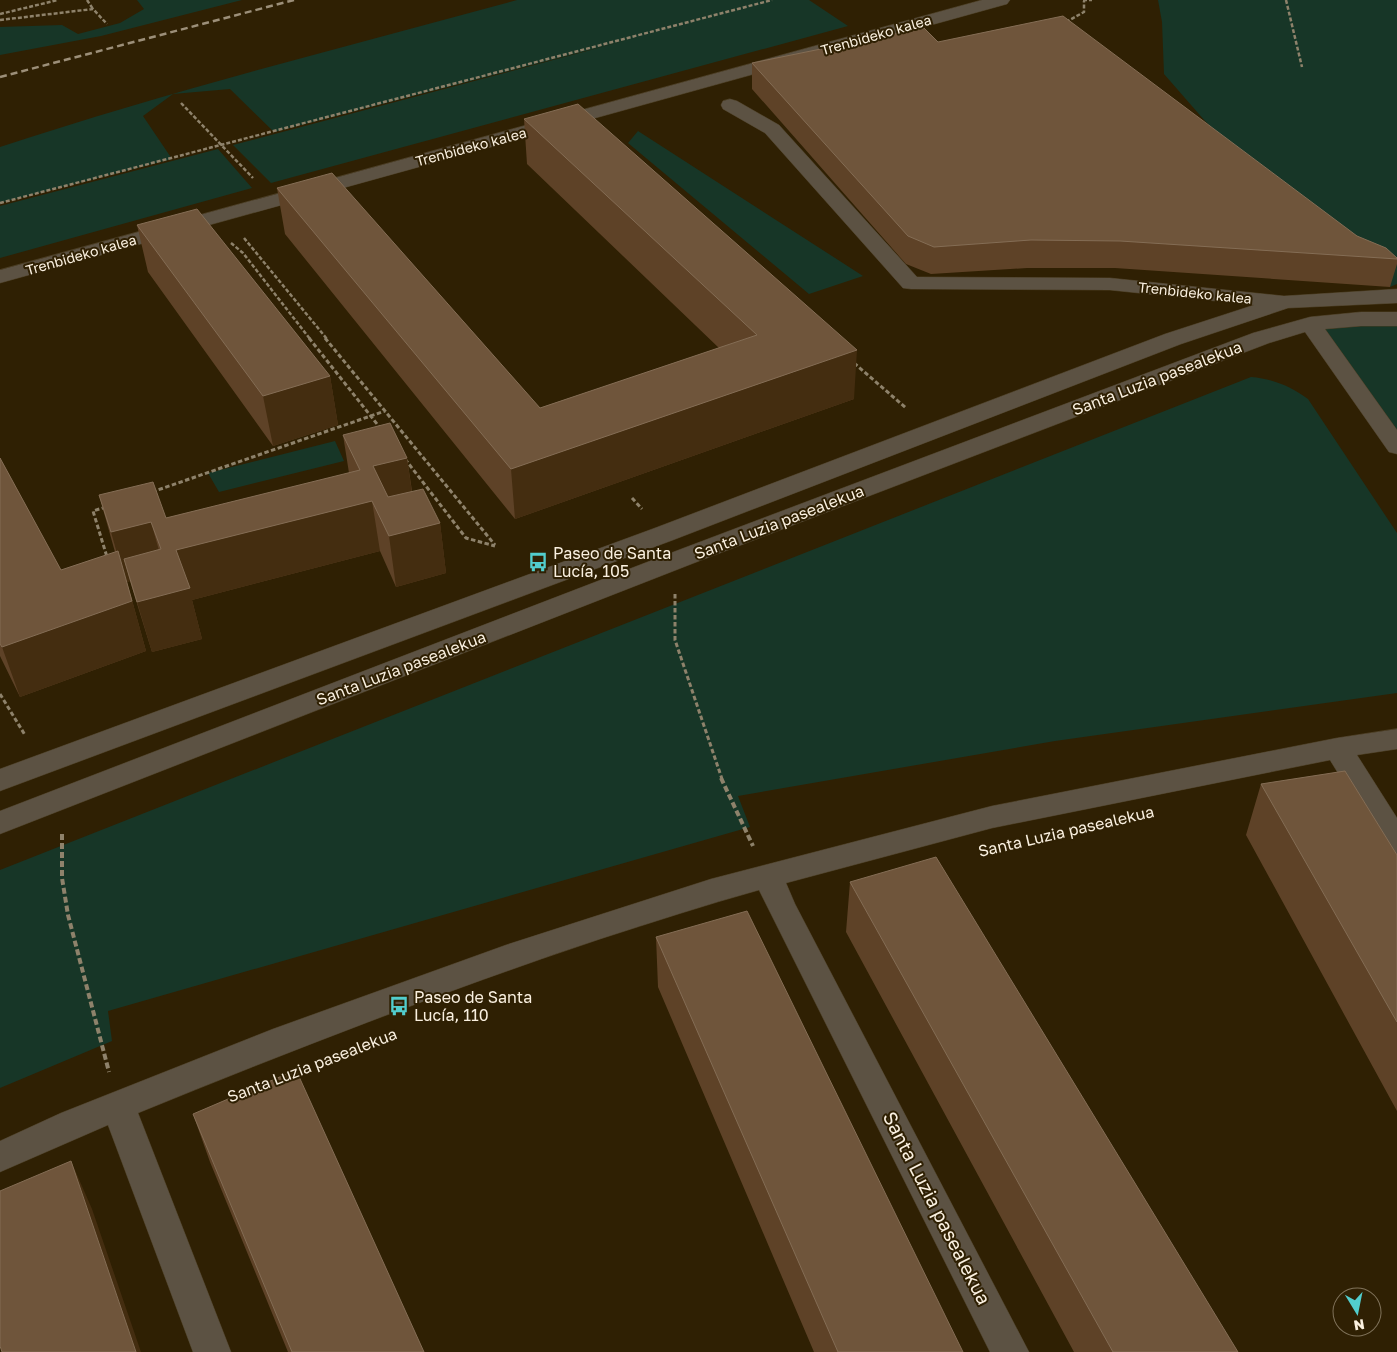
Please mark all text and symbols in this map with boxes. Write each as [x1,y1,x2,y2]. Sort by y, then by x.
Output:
street label: Trenbideko kalea [819,11,933,58]
street label: Trenbideko kalea [414,124,528,170]
street label: Trenbideko kalea [24,231,138,278]
street label: Trenbideko kalea [1137,278,1253,307]
street label: Santa Luzia pasealekua [1069,336,1245,420]
street label: Santa Luzia pasealekua [691,480,867,564]
place label: Paseo de Santa Lucía, 105 [553,543,671,581]
bus stop icon: Paseo de Santa Lucía, 105 [527,551,549,573]
street label: Santa Luzia pasealekua [313,626,489,710]
street label: Santa Luzia pasealekua [976,801,1156,861]
place label: Paseo de Santa Lucía, 110 [414,987,532,1025]
bus stop icon: Paseo de Santa Lucía, 110 [388,995,410,1017]
street label: Santa Luzia pasealekua [224,1023,400,1107]
street label: Santa Luzia pasealekua [879,1107,996,1308]
north arrow [1332,1287,1382,1337]
text: N [1353,1316,1366,1335]

